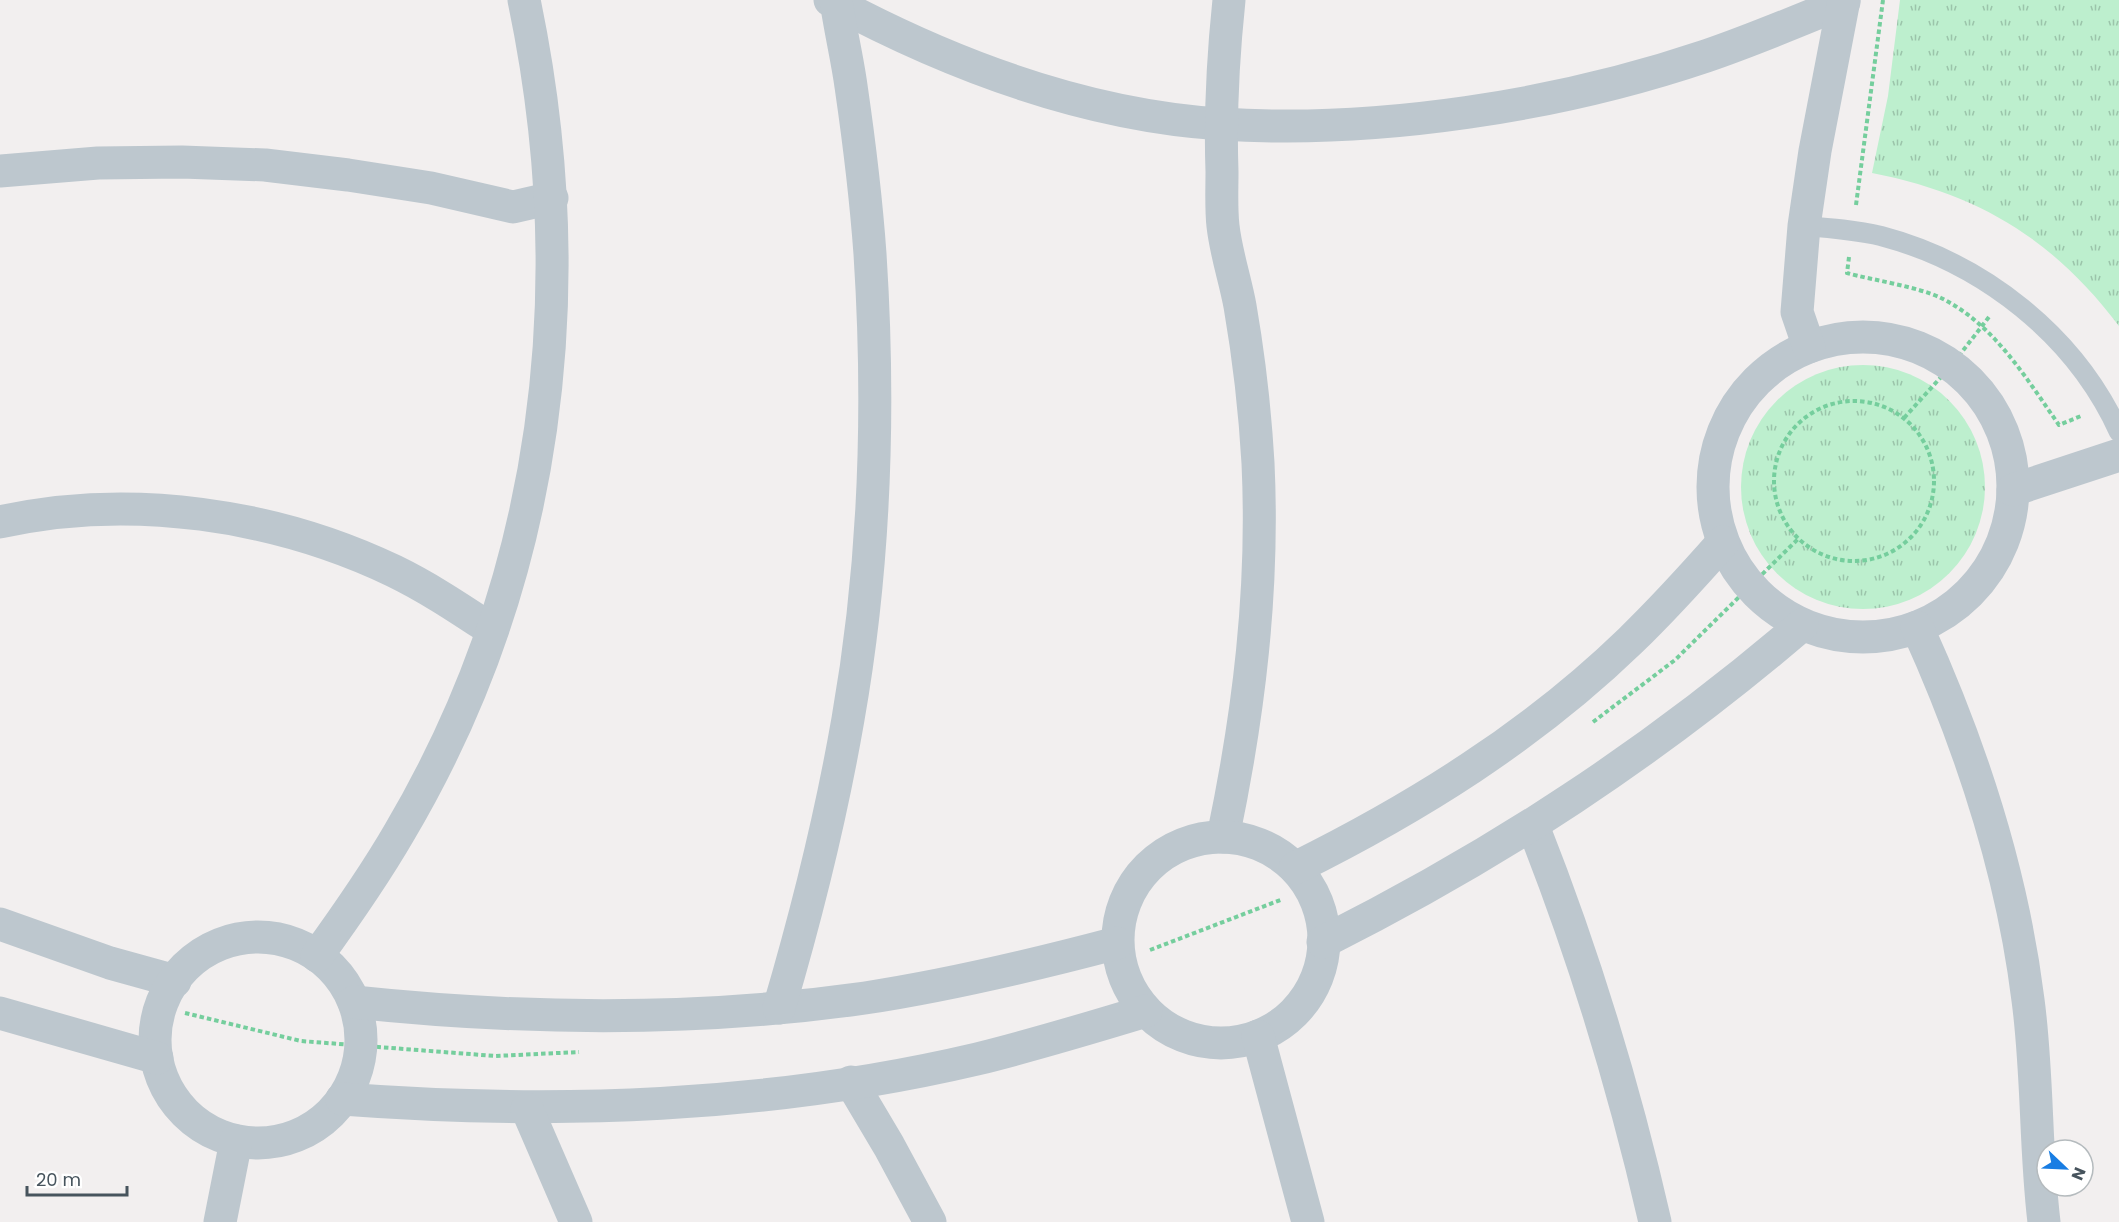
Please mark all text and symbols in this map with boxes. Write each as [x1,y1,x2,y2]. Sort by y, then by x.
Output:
north arrow [2035,1138,2095,1198]
scale bar [27,1159,128,1197]
text: N [2065,1164,2091,1184]
text: 20 m [36,1167,81,1192]

